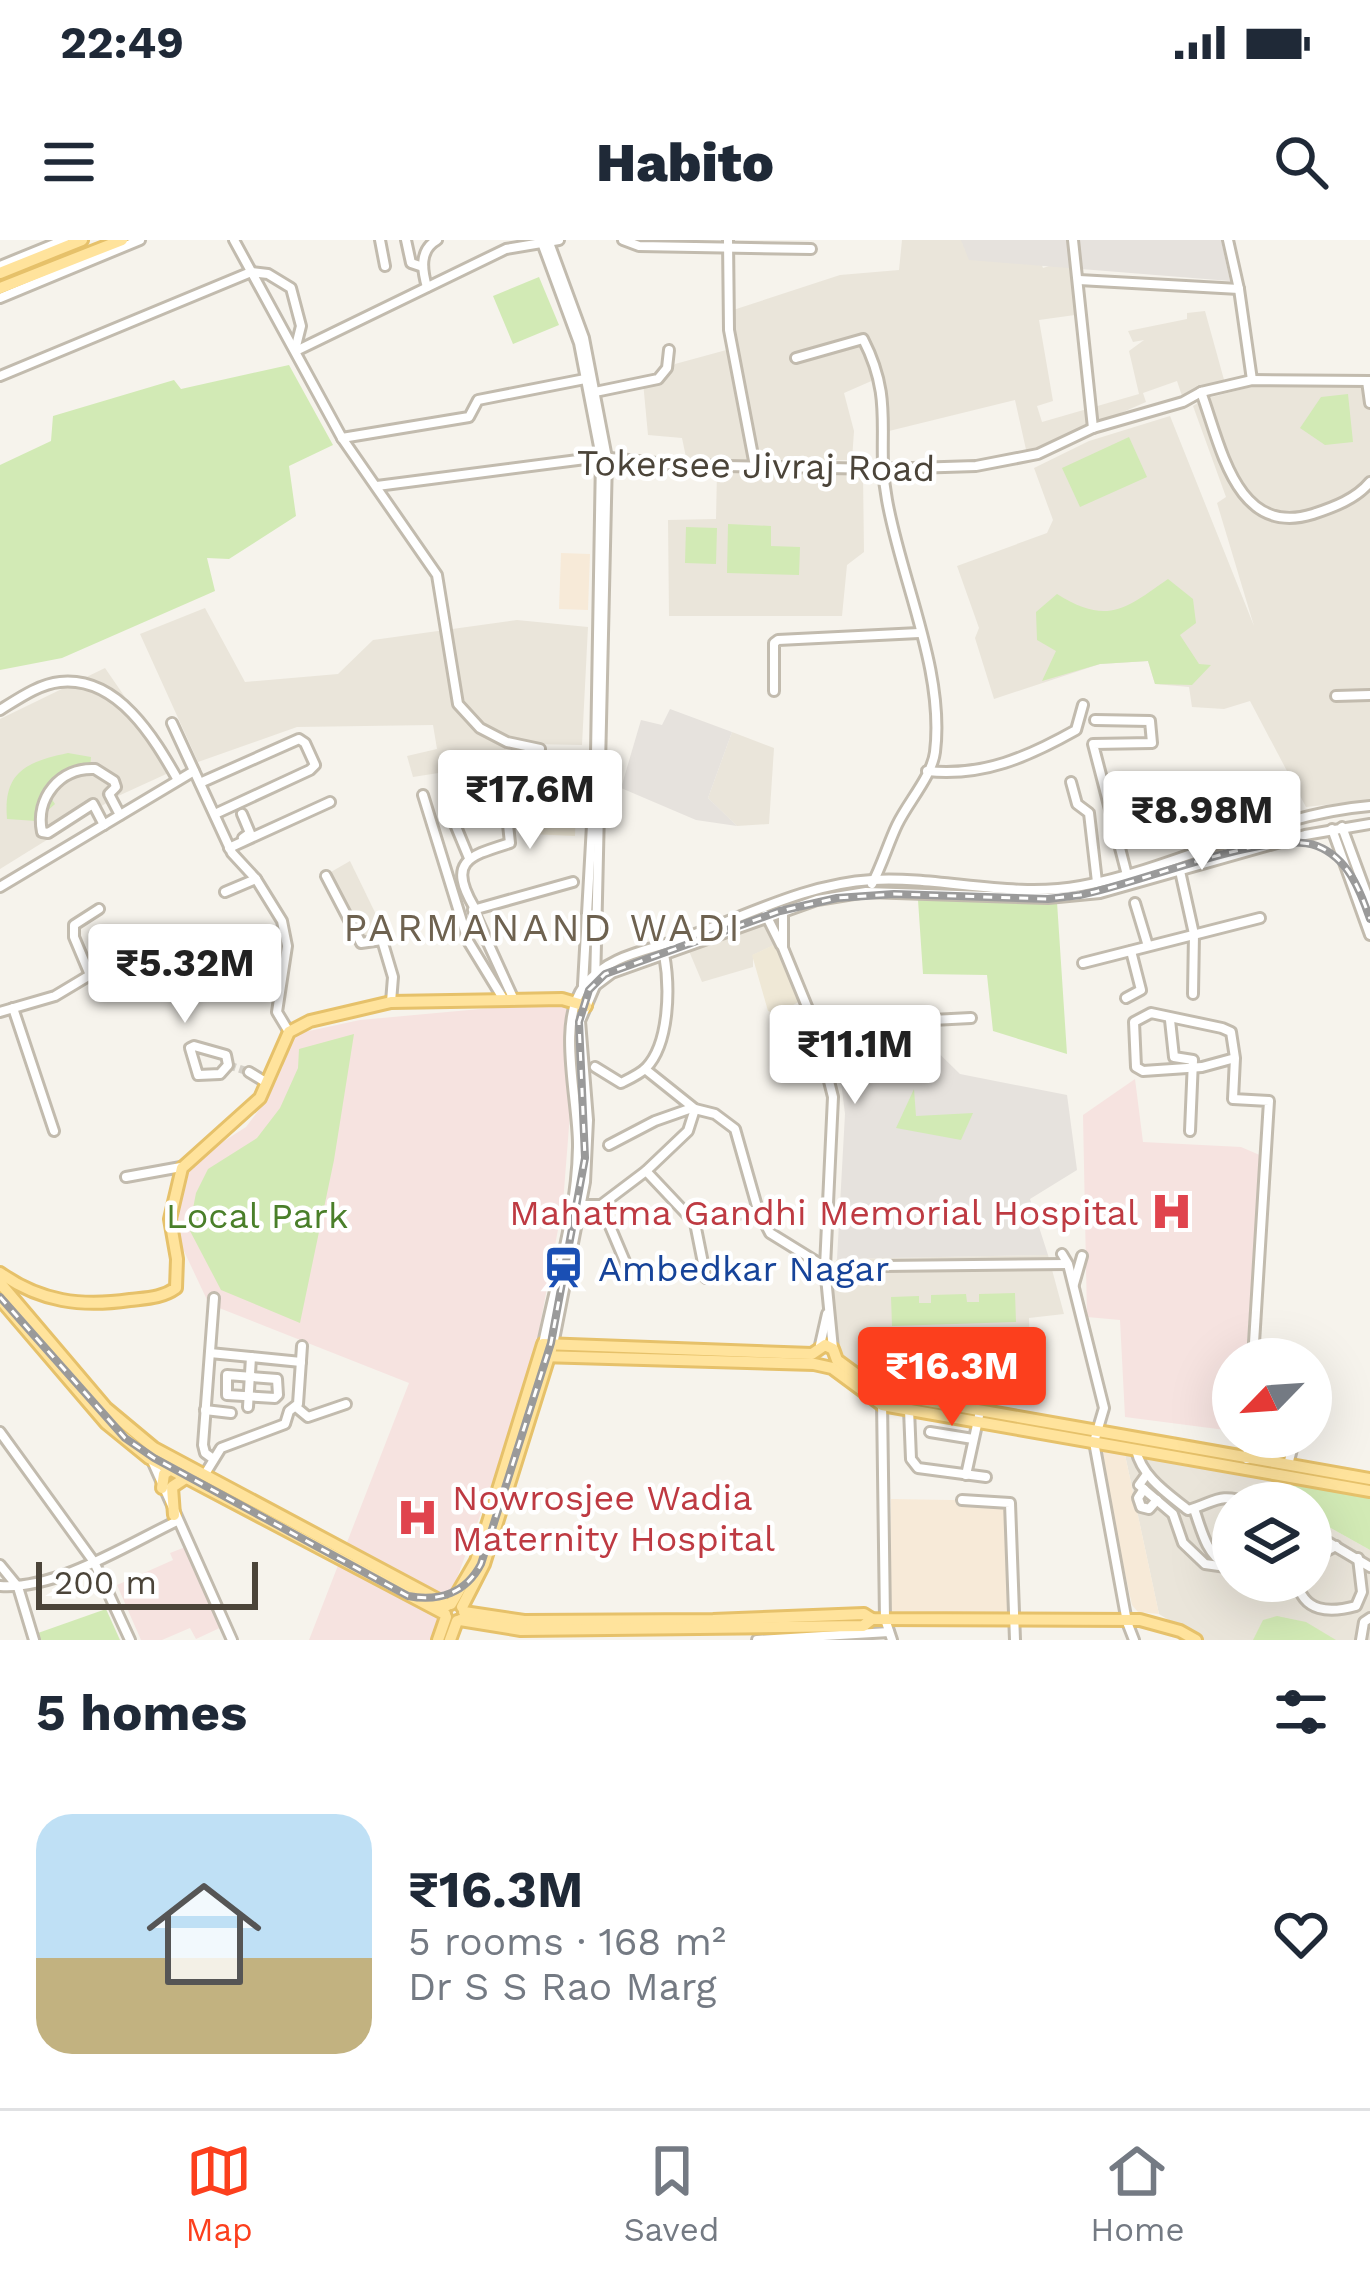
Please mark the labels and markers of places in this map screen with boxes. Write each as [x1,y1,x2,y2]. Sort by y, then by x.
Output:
pin: ₹17.6M [432,750,628,852]
pin: ₹8.98M [1104,771,1300,873]
pin: ₹5.32M [87,924,283,1026]
pin: ₹11.1M [757,1005,953,1107]
hospital icon: Mahatma Gandhi Memorial Hospital [1149,1189,1195,1235]
place label: Mahatma Gandhi Memorial Hospital [509,1192,1138,1234]
station icon: Ambedkar Nagar [541,1245,587,1291]
place label: Ambedkar Nagar [598,1248,889,1290]
pin: ₹16.3M [854,1327,1050,1429]
place label: Nowrosjee Wadia Maternity Hospital [452,1477,775,1560]
hospital icon: Nowrosjee Wadia Maternity Hospital [395,1495,441,1541]

